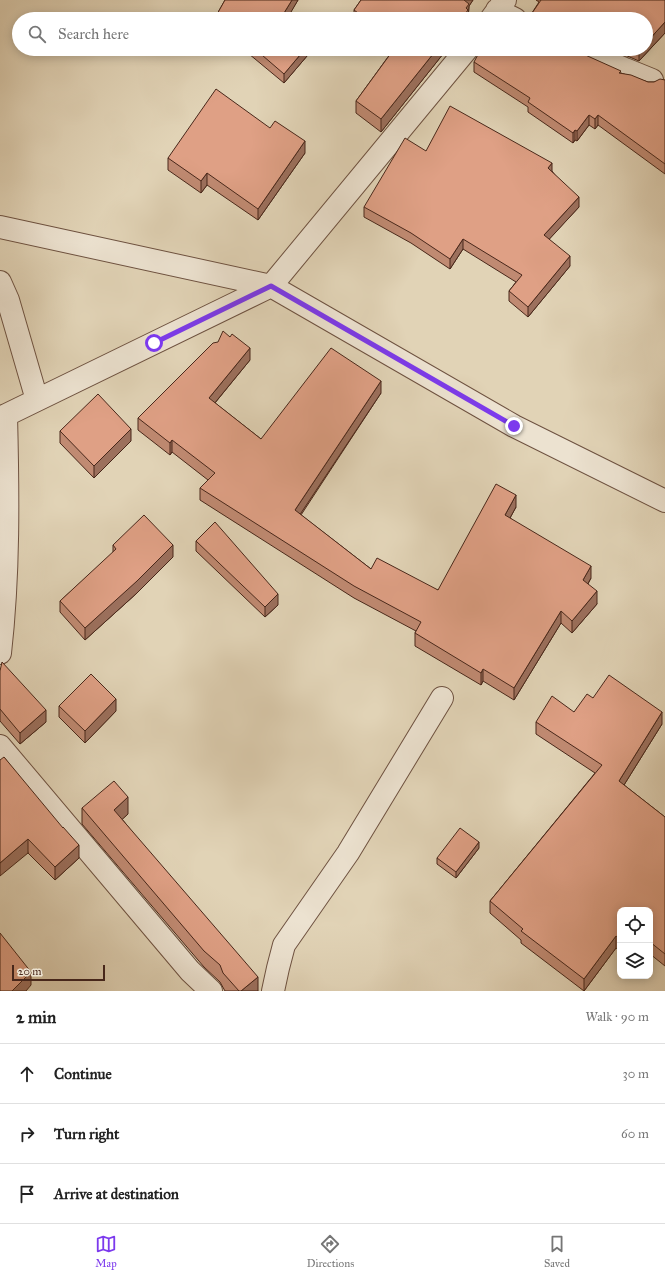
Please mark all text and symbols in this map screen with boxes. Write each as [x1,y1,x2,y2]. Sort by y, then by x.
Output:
search box [12,12,653,56]
icon: search [26,23,48,45]
text: Search here [58,25,129,43]
route start [145,334,163,352]
route end [505,417,523,435]
map controls [617,907,653,979]
button: locate [617,907,653,943]
button: layers [617,943,653,979]
scale bar [12,963,105,982]
text: 20 m [18,965,41,978]
text: 2 min [16,1007,56,1028]
text: Walk · 90 m [586,1009,649,1025]
icon: ahead [16,1063,38,1085]
text: Continue [54,1065,112,1083]
text: 30 m [623,1066,649,1082]
icon: right [16,1123,38,1145]
text: Turn right [54,1125,119,1143]
text: 60 m [621,1126,649,1142]
icon: arrive [16,1183,38,1205]
text: Arrive at destination [54,1185,179,1203]
tab: Map [95,1233,117,1270]
tab: Directions [307,1233,354,1270]
tab: Saved [544,1233,570,1270]

